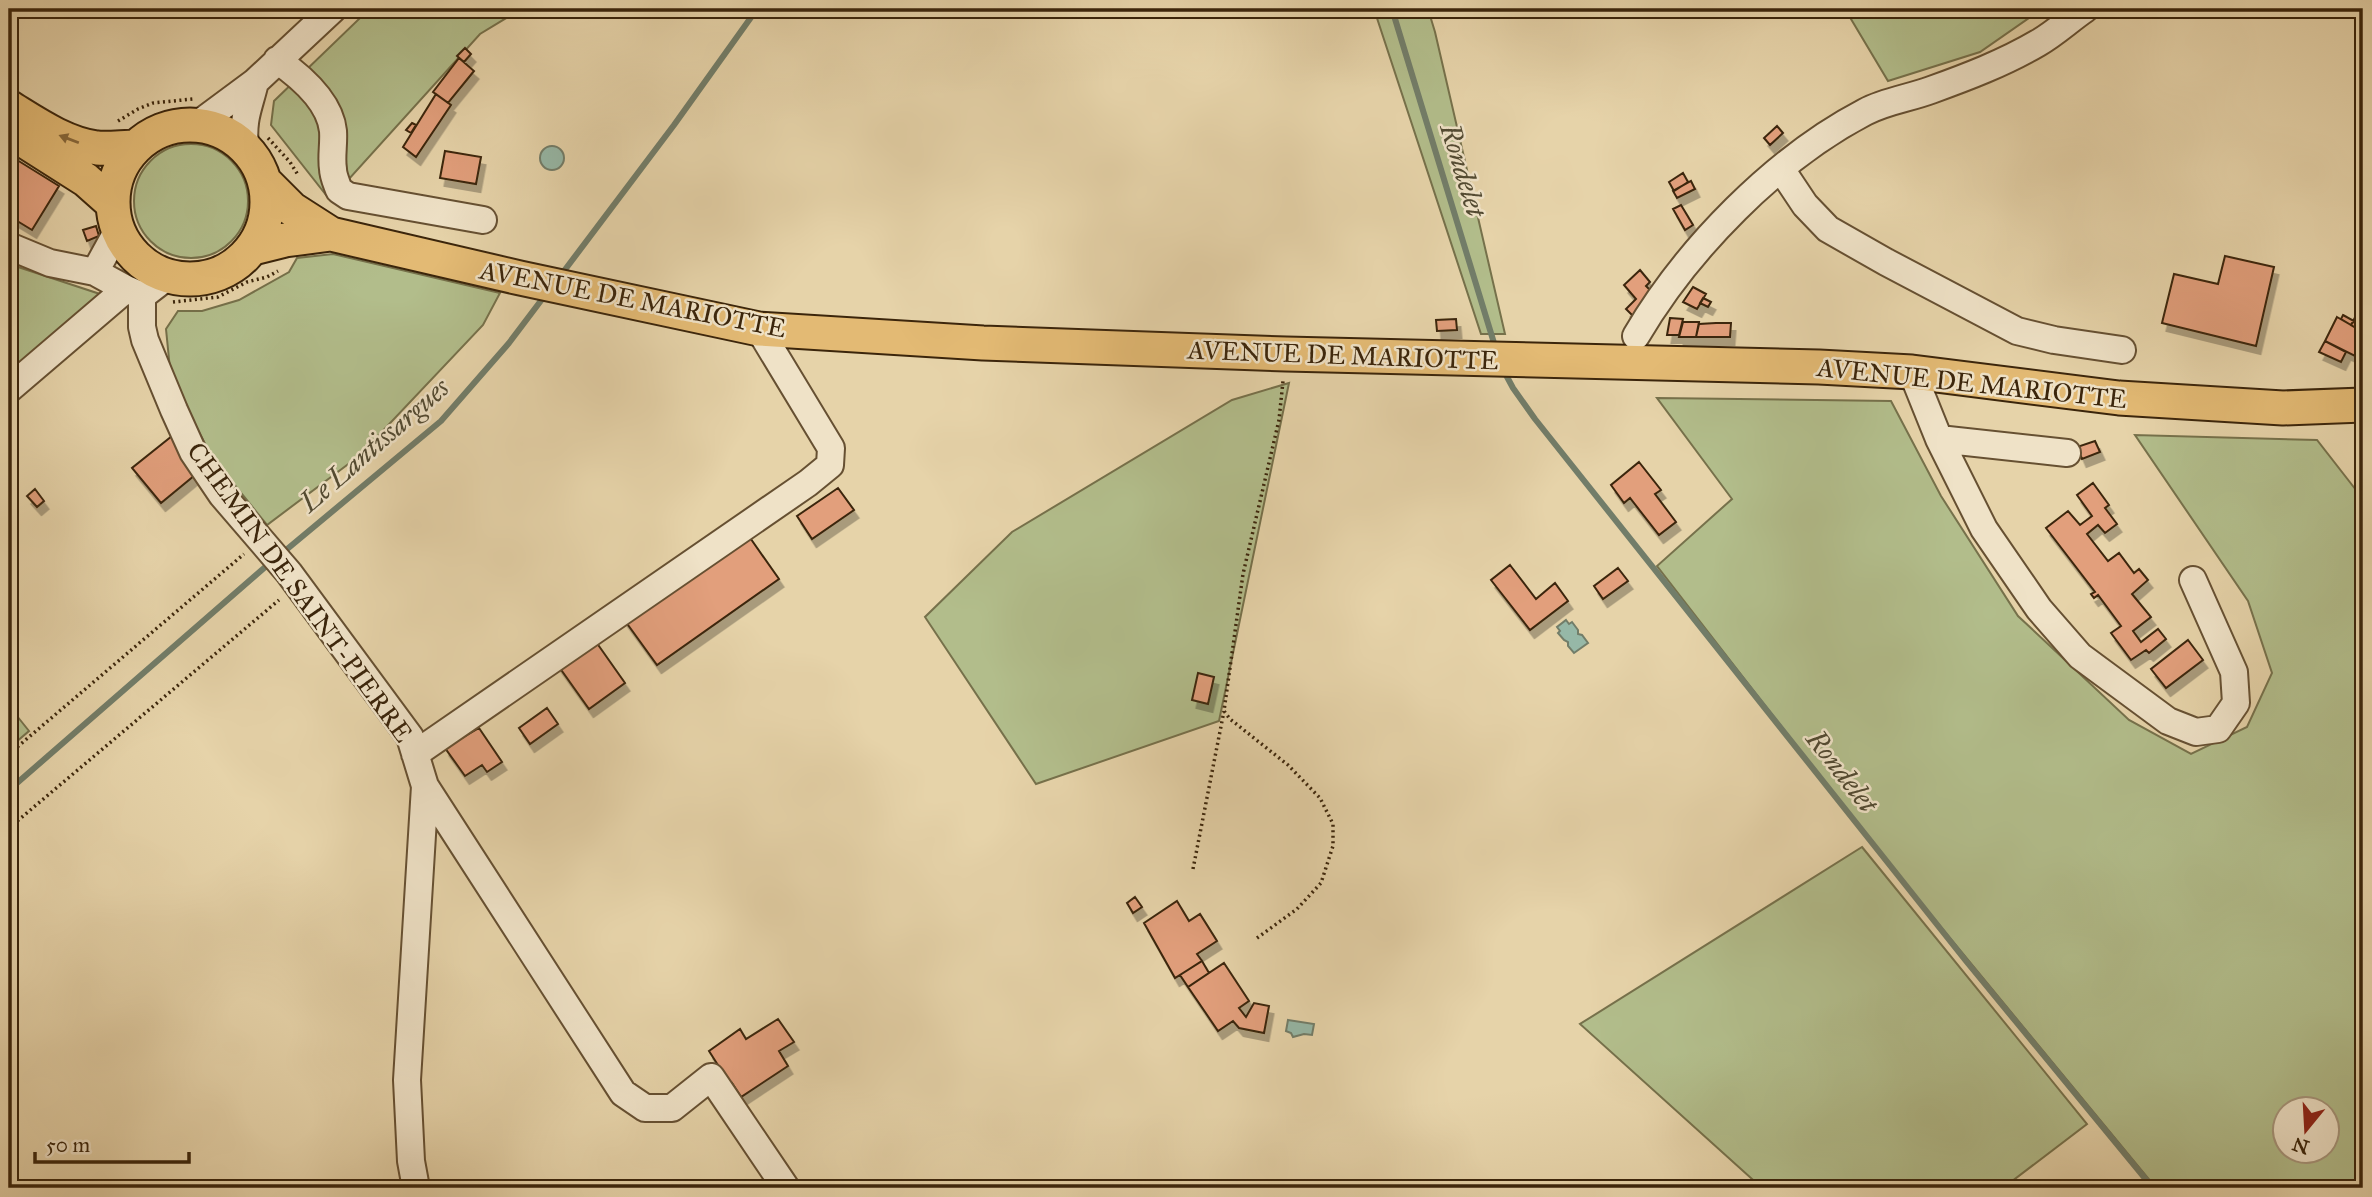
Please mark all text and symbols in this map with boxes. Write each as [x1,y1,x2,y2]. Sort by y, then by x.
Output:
water label: Rondelet [1432,118,1494,223]
one-way arrow [58,133,79,144]
street label: AVENUE DE MARIOTTE [476,253,789,344]
street label: AVENUE DE MARIOTTE [1186,334,1499,376]
street label: AVENUE DE MARIOTTE [1815,351,2128,415]
water label: Le Lantissargues [290,370,457,521]
street label: CHEMIN DE SAINT-PIERRE [180,436,420,748]
water label: Rondelet [1798,722,1887,821]
north arrow [2270,1096,2340,1166]
scale bar [35,1120,189,1164]
text: 50 m [46,1132,91,1158]
text: N [2290,1132,2312,1159]

